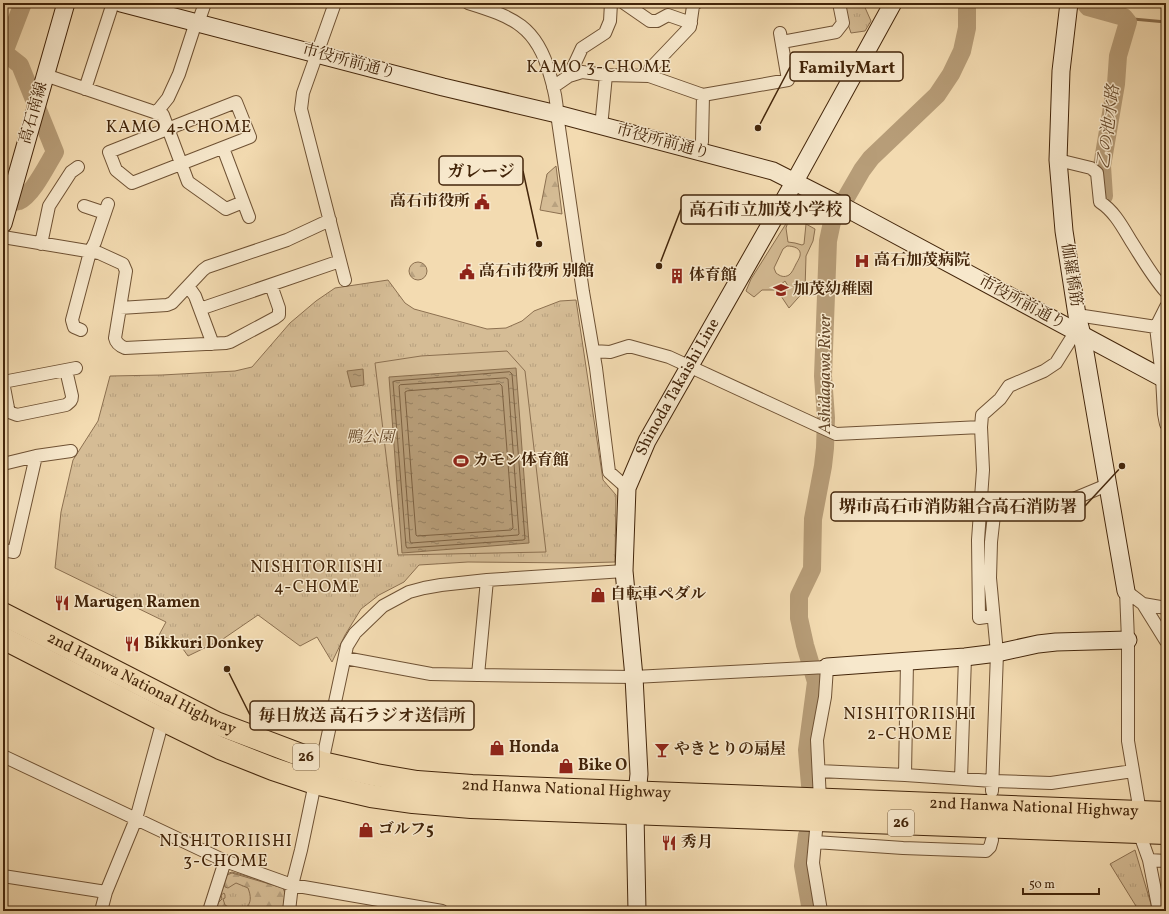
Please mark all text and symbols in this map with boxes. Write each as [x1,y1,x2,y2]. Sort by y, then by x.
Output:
street label: 市役所前通り [300,39,398,85]
callout: FamilyMart [790,52,903,81]
district label: KAMO 3-CHOME [526,56,672,79]
text: FamilyMart [799,57,896,80]
street label: 高石南線 [15,79,53,147]
water label: 乙の池水路 [1092,82,1126,171]
district label: KAMO 4-CHOME [106,116,252,139]
street label: 市役所前通り [614,119,712,165]
callout: ガレージ [439,156,523,185]
text: ガレージ [447,161,515,184]
place label: 高石市役所 [390,191,470,213]
public building icon: 高石市役所 [473,193,491,211]
callout: 高石市立加茂小学校 [681,195,850,224]
text: 高石市立加茂小学校 [690,199,843,222]
street label: 伽羅橋筋 [1055,242,1087,308]
place label: 高石加茂病院 [874,250,970,272]
hospital icon: 高石加茂病院 [853,252,871,270]
place label: 高石市役所 別館 [479,261,594,283]
public building icon: 高石市役所 別館 [458,263,476,281]
place label: 体育館 [689,265,737,287]
building icon: 体育館 [668,267,686,285]
street label: 市役所前通り [974,271,1070,335]
place label: 加茂幼稚園 [793,279,873,301]
school or university icon: 加茂幼稚園 [772,281,790,299]
water label: Ashidagawa River [814,313,837,435]
street label: Shinoda Takaishi Line [631,315,725,459]
park label: 鴨公園 [346,427,397,449]
place label: カモン体育館 [473,450,569,472]
sports icon: カモン体育館 [452,452,470,470]
callout: 堺市高石市消防組合高石消防署 [831,492,1085,521]
text: 堺市高石市消防組合高石消防署 [839,496,1077,519]
district label: NISHITORIISHI 4-CHOME [250,556,384,599]
place label: 自転車ペダル [610,584,706,606]
shop icon: 自転車ペダル [589,586,607,604]
place label: Marugen Ramen [74,592,201,614]
restaurant icon: Marugen Ramen [53,594,71,612]
street label: 2nd Hanwa National Highway [43,627,239,741]
place label: Bikkuri Donkey [144,633,264,655]
restaurant icon: Bikkuri Donkey [123,635,141,653]
callout: 毎日放送 高石ラジオ送信所 [250,701,474,730]
district label: NISHITORIISHI 2-CHOME [843,703,977,746]
text: 毎日放送 高石ラジオ送信所 [258,705,466,728]
place label: Honda [509,737,560,759]
shop icon: Honda [488,739,506,757]
place label: やきとりの扇屋 [674,739,786,761]
bar icon: やきとりの扇屋 [653,741,671,759]
road number: 26 [293,744,319,770]
place label: Bike O [578,755,627,777]
shop icon: Bike O [557,757,575,775]
street label: 2nd Hanwa National Highway [461,774,672,805]
street label: 2nd Hanwa National Highway [929,793,1139,823]
road number: 26 [888,810,914,836]
place label: ゴルフ5 [378,819,434,841]
shop icon: ゴルフ5 [357,821,375,839]
district label: NISHITORIISHI 3-CHOME [159,830,293,873]
place label: 秀月 [681,832,713,854]
restaurant icon: 秀月 [660,834,678,852]
scale bar [1023,870,1099,896]
text: 50 m [1029,877,1055,893]

